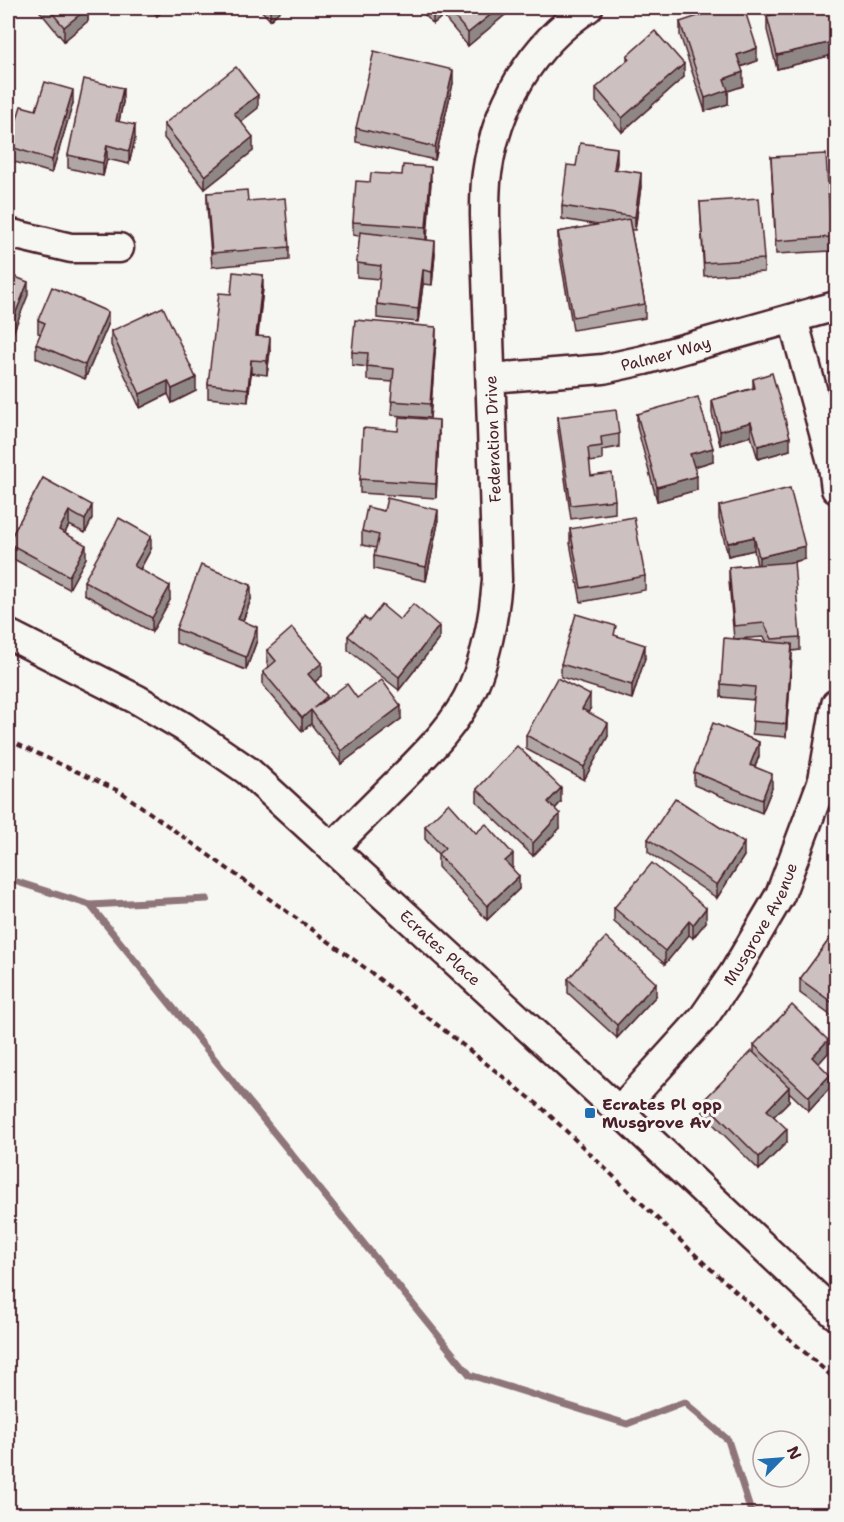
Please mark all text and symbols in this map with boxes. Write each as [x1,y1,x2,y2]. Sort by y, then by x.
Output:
street label: Palmer Way [619,331,713,375]
street label: Federation Drive [480,375,506,503]
street label: Musgrove Avenue [718,859,802,989]
street label: Ecrates Place [395,905,486,990]
place label: Ecrates Pl opp Musgrove Av [602,1094,722,1133]
marker: Ecrates Pl opp Musgrove Av [583,1106,597,1120]
north arrow [751,1429,811,1489]
text: N [782,1443,806,1463]

